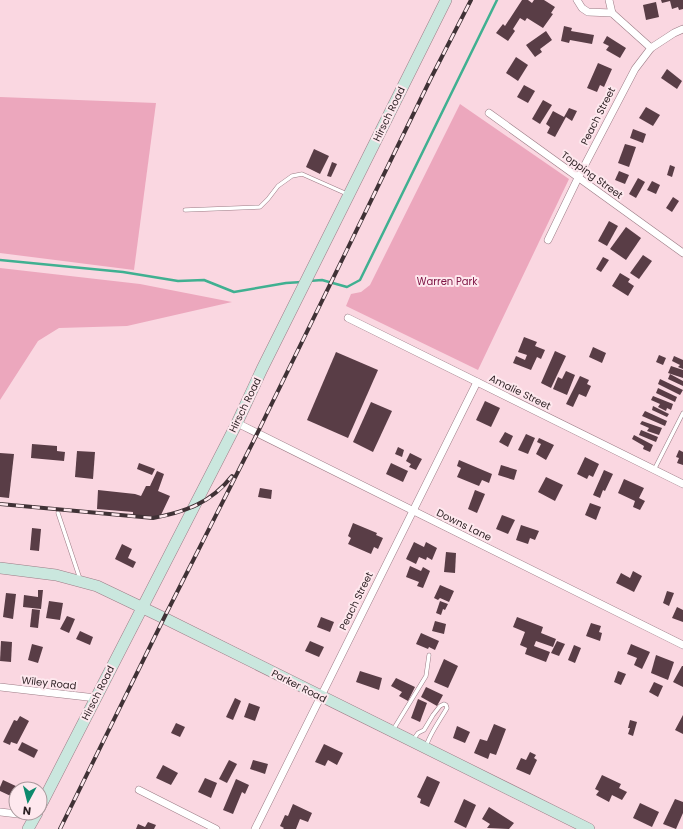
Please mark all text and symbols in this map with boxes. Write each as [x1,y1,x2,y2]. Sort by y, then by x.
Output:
street label: Hirsch Road [369,84,409,144]
street label: Peach Street [577,84,619,148]
street label: Topping Street [558,148,626,203]
park label: Warren Park [417,274,478,289]
street label: Amalie Street [487,371,554,414]
street label: Hirsch Road [225,375,265,435]
street label: Downs Lane [434,505,494,545]
street label: Peach Street [335,569,377,633]
street label: Hirsch Road [78,663,118,723]
street label: Parker Road [269,666,329,706]
street label: Wiley Road [21,673,77,693]
north arrow [8,781,48,821]
text: N [22,802,32,819]

